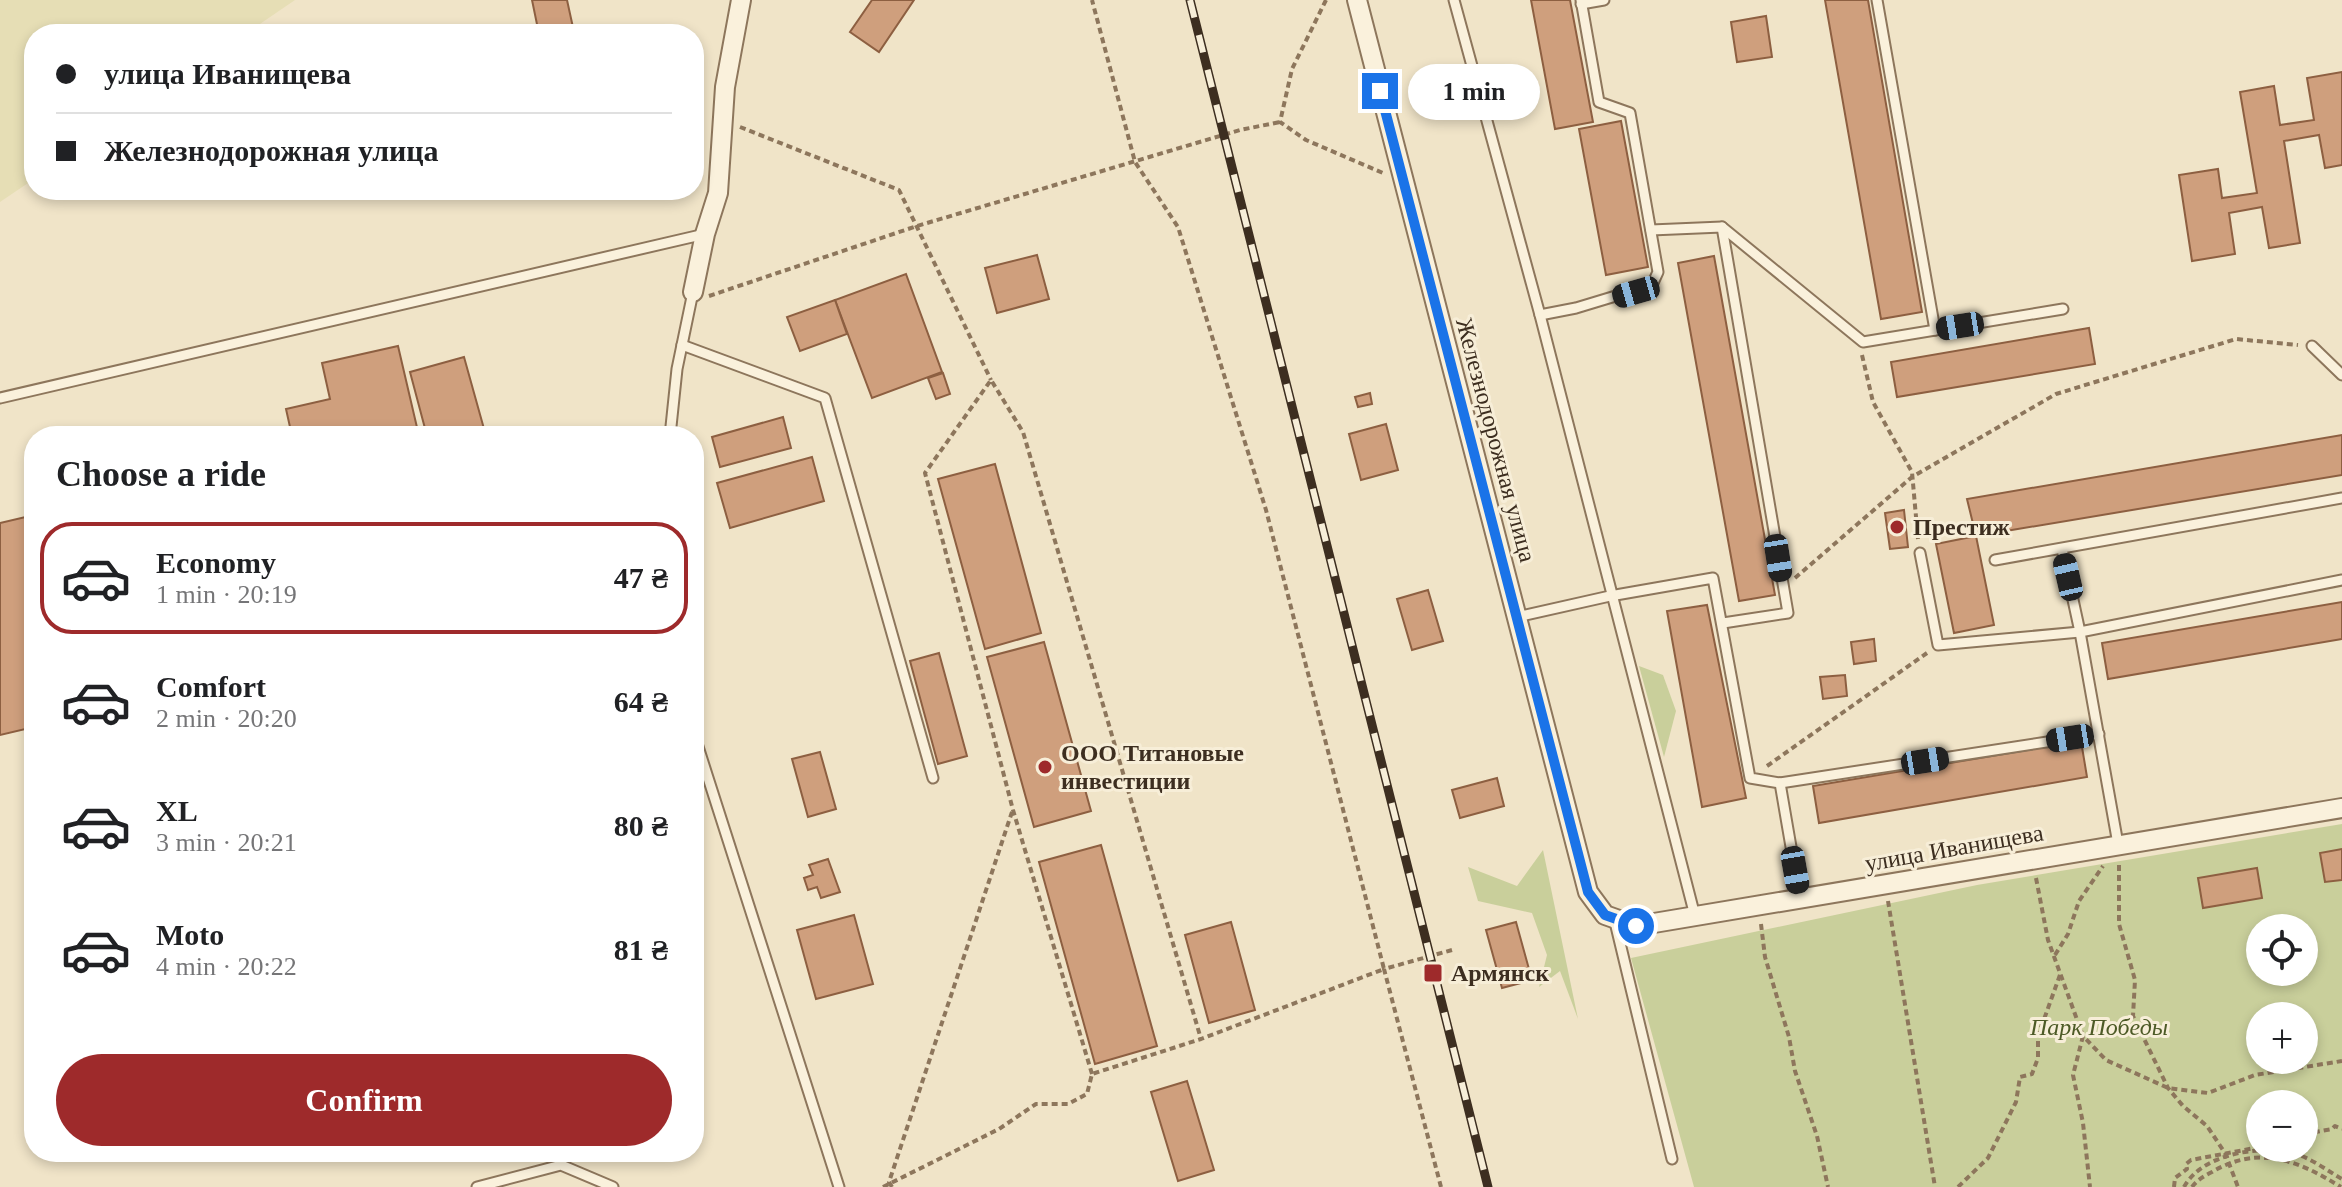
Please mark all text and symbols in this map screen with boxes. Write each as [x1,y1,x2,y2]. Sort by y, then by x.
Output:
text: улица Иванищева [104,57,351,90]
callout: 1 min [1408,63,1540,119]
route end [1362,73,1398,109]
text: 1 min [1443,77,1505,106]
text: Железнодорожная улица [104,134,439,167]
car [1610,274,1662,310]
car [1934,310,1986,342]
street label: Железнодорожная улица [1451,315,1541,565]
text: Choose a ride [56,454,266,494]
place label: Престиж [1913,514,2010,540]
marker: Престиж [1888,518,1906,536]
car [1762,532,1794,584]
icon: car [60,542,132,614]
text: Economy [156,546,276,579]
car [2051,551,2085,603]
text: 47 ₴ [614,561,668,594]
text: 1 min · 20:19 [156,580,297,609]
icon: car [60,666,132,738]
text: Comfort [156,670,266,703]
text: 64 ₴ [614,685,668,718]
text: 2 min · 20:20 [156,704,297,733]
car [2044,722,2096,754]
place label: ООО Титановые инвестиции [1061,740,1244,794]
car [1899,745,1951,777]
marker: ООО Титановые инвестиции [1036,758,1054,776]
icon: car [60,790,132,862]
text: XL [156,794,198,827]
text: 80 ₴ [614,809,668,842]
street label: улица Иванищева [1863,819,2046,876]
text: 3 min · 20:21 [156,828,297,857]
car [1779,844,1811,896]
route start [1618,908,1654,944]
icon: car [60,914,132,986]
map controls [2246,914,2318,1162]
button: locate [2246,914,2318,986]
text: Moto [156,918,224,951]
text: 81 ₴ [614,933,668,966]
text: 4 min · 20:22 [156,952,297,981]
place label: Армянск [1451,960,1549,986]
marker: Армянск [1422,962,1444,984]
button: + [2246,1002,2318,1074]
park label: Парк Победы [2029,1014,2168,1040]
button: Confirm [56,1054,672,1146]
button: − [2246,1090,2318,1162]

